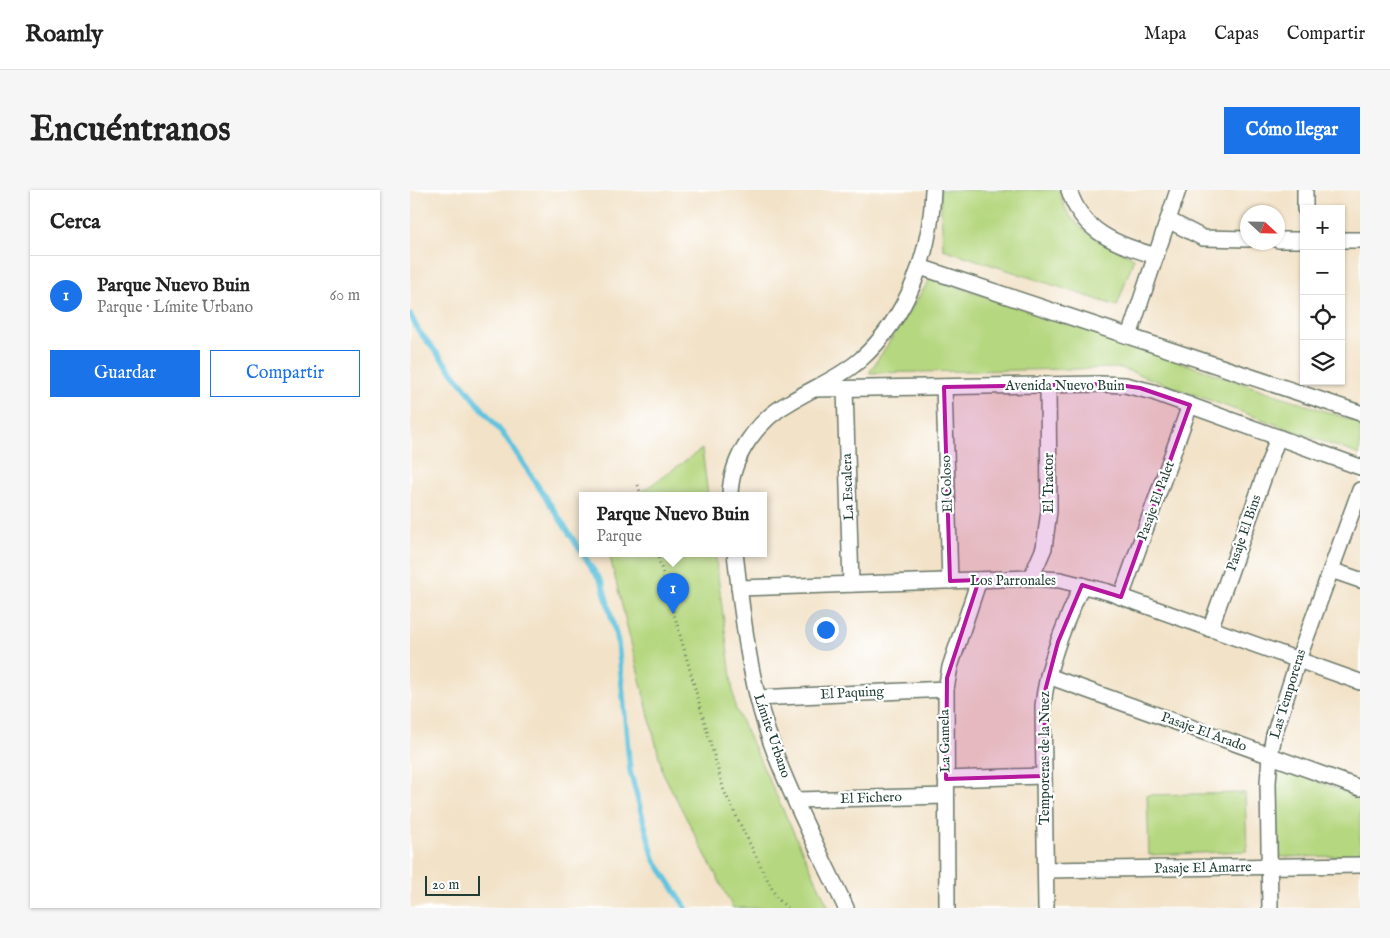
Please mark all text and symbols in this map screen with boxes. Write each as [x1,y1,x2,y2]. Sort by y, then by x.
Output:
text: Roamly [25,19,103,50]
text: Mapa [1144,23,1186,46]
text: Capas [1214,23,1259,46]
text: Compartir [1287,23,1365,46]
button: Cómo llegar [1224,107,1360,154]
text: Encuéntranos [30,108,230,153]
north arrow [1240,205,1285,250]
map controls [1300,205,1345,385]
button: + [1300,205,1345,250]
text: Cerca [50,209,100,236]
button: − [1300,250,1345,295]
text: Parque Nuevo Buin [97,274,250,298]
text: 1 [63,286,69,306]
text: 60 m [330,286,360,306]
button: locate [1300,295,1345,340]
text: Parque · Límite Urbano [97,298,253,318]
button: layers [1300,340,1345,385]
button: Guardar [50,350,200,397]
button: Compartir [210,350,360,397]
street label: Avenida Nuevo Buin [1004,377,1125,395]
street label: La Escalera [838,452,858,521]
street label: El Tractor [1040,453,1058,513]
street label: El Coloso [937,454,957,513]
street label: Pasaje El Palet [1133,459,1179,543]
popup [579,492,767,557]
street label: Pasaje El Bins [1222,492,1266,574]
text: Parque Nuevo Buin [597,503,749,527]
text: Parque [597,527,642,547]
street label: Los Parronales [970,572,1056,590]
pin: 1 [657,573,689,614]
your location [813,617,839,643]
street label: Las Temporeras [1266,647,1310,741]
street label: El Paquing [820,682,885,704]
street label: Temporeras de la Nuez [1036,691,1054,825]
street label: Límite Urbano [749,692,795,781]
street label: La Gamela [935,708,955,773]
street label: Pasaje El Arado [1159,708,1250,756]
street label: El Fichero [840,788,903,808]
street label: Pasaje El Amarre [1154,858,1252,878]
scale bar [425,873,480,896]
text: 20 m [432,876,459,894]

